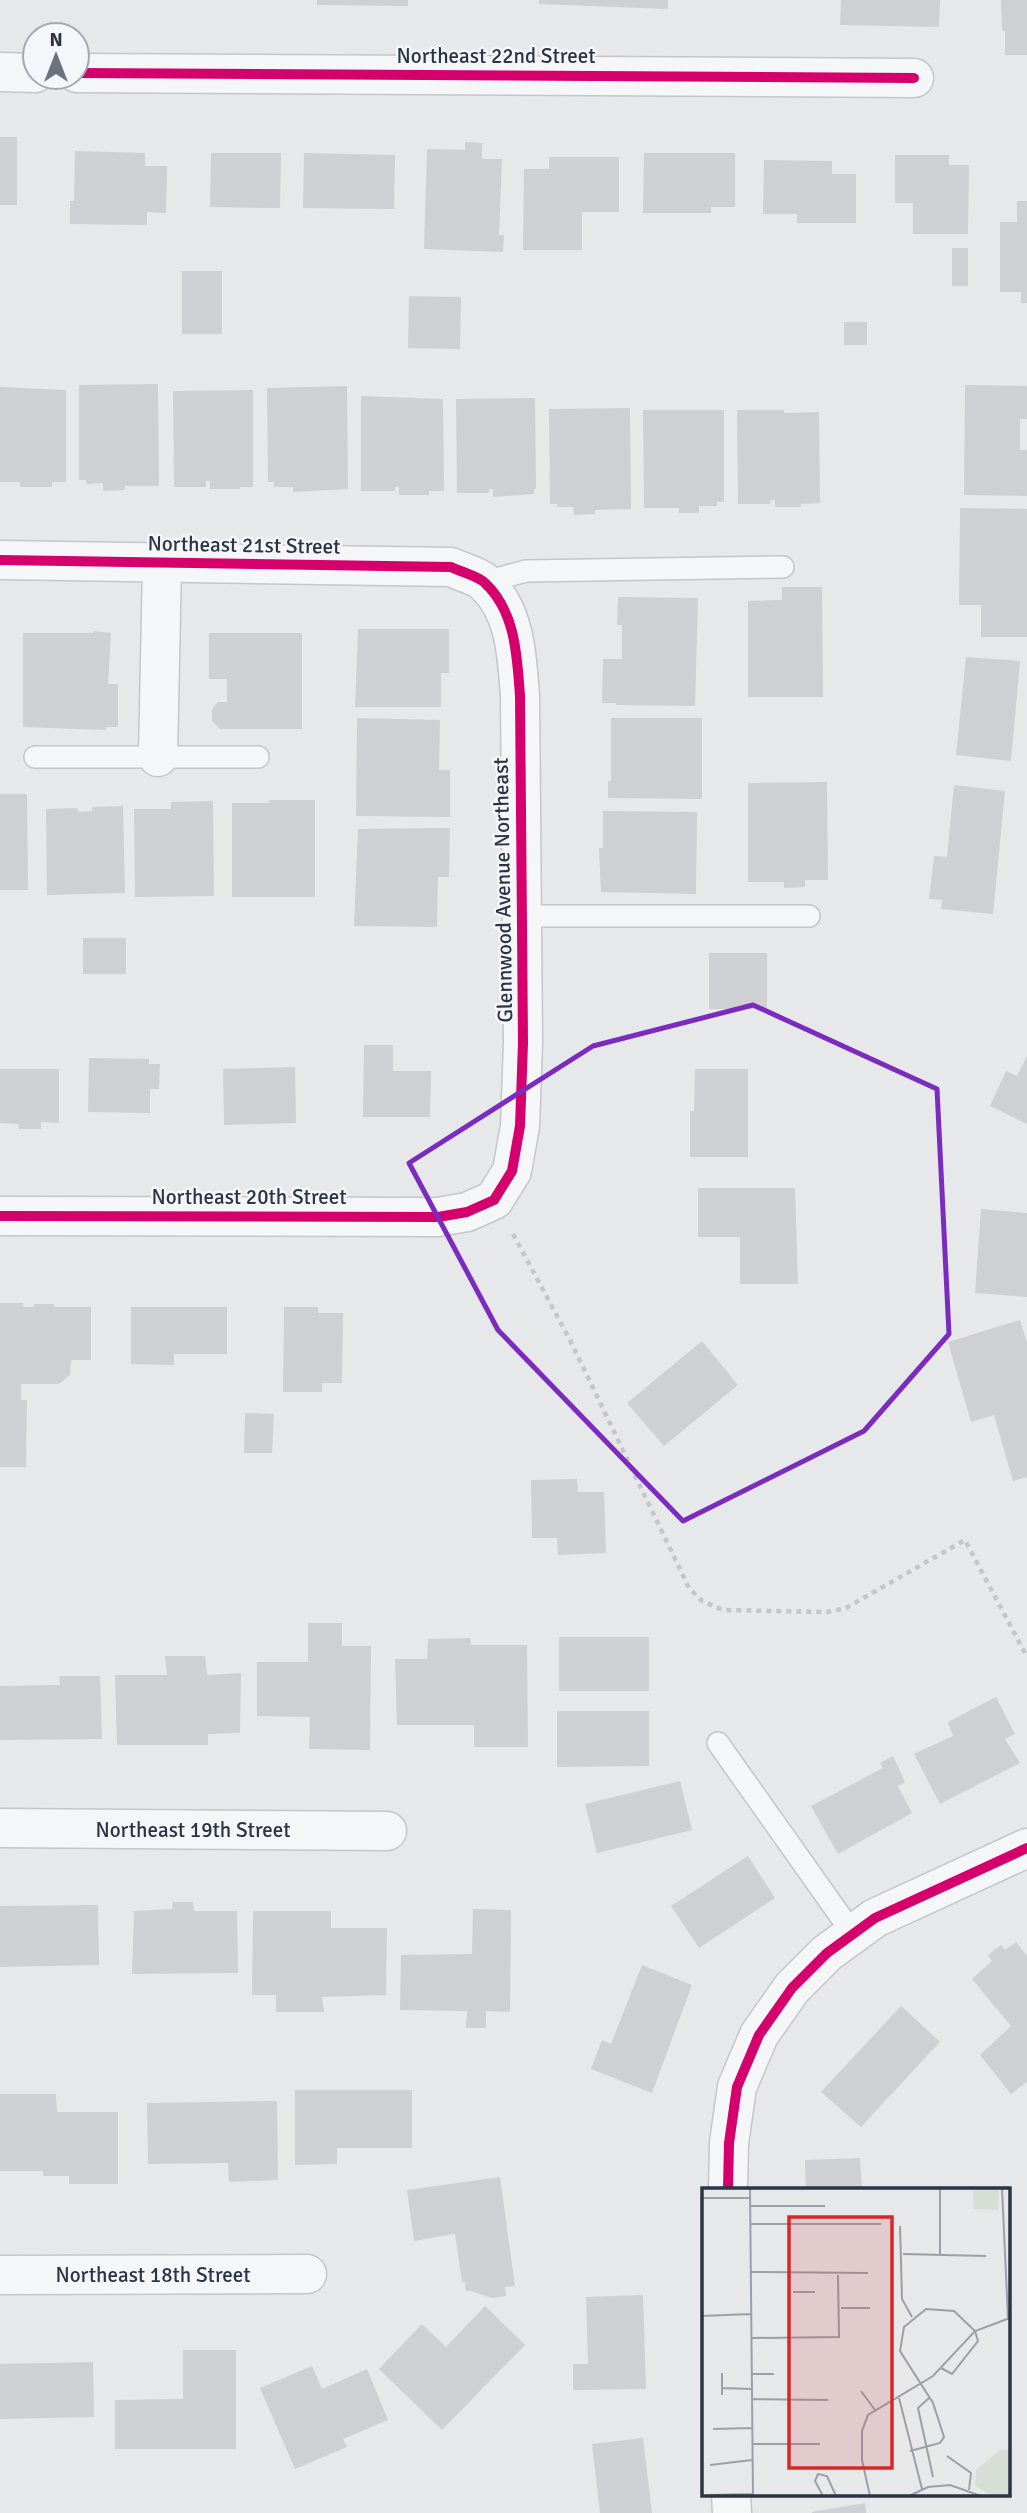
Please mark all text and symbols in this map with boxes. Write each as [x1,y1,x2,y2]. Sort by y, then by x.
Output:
north arrow [21,21,91,91]
text: N [49,28,63,52]
street label: Northeast 22nd Street [396,43,596,69]
street label: Northeast 21st Street [147,530,341,560]
street label: Glennwood Avenue Northeast [488,757,518,1023]
street label: Northeast 20th Street [151,1184,347,1210]
street label: Northeast 19th Street [95,1817,291,1843]
inset map [702,2188,1010,2496]
street label: Northeast 18th Street [55,2262,251,2288]

